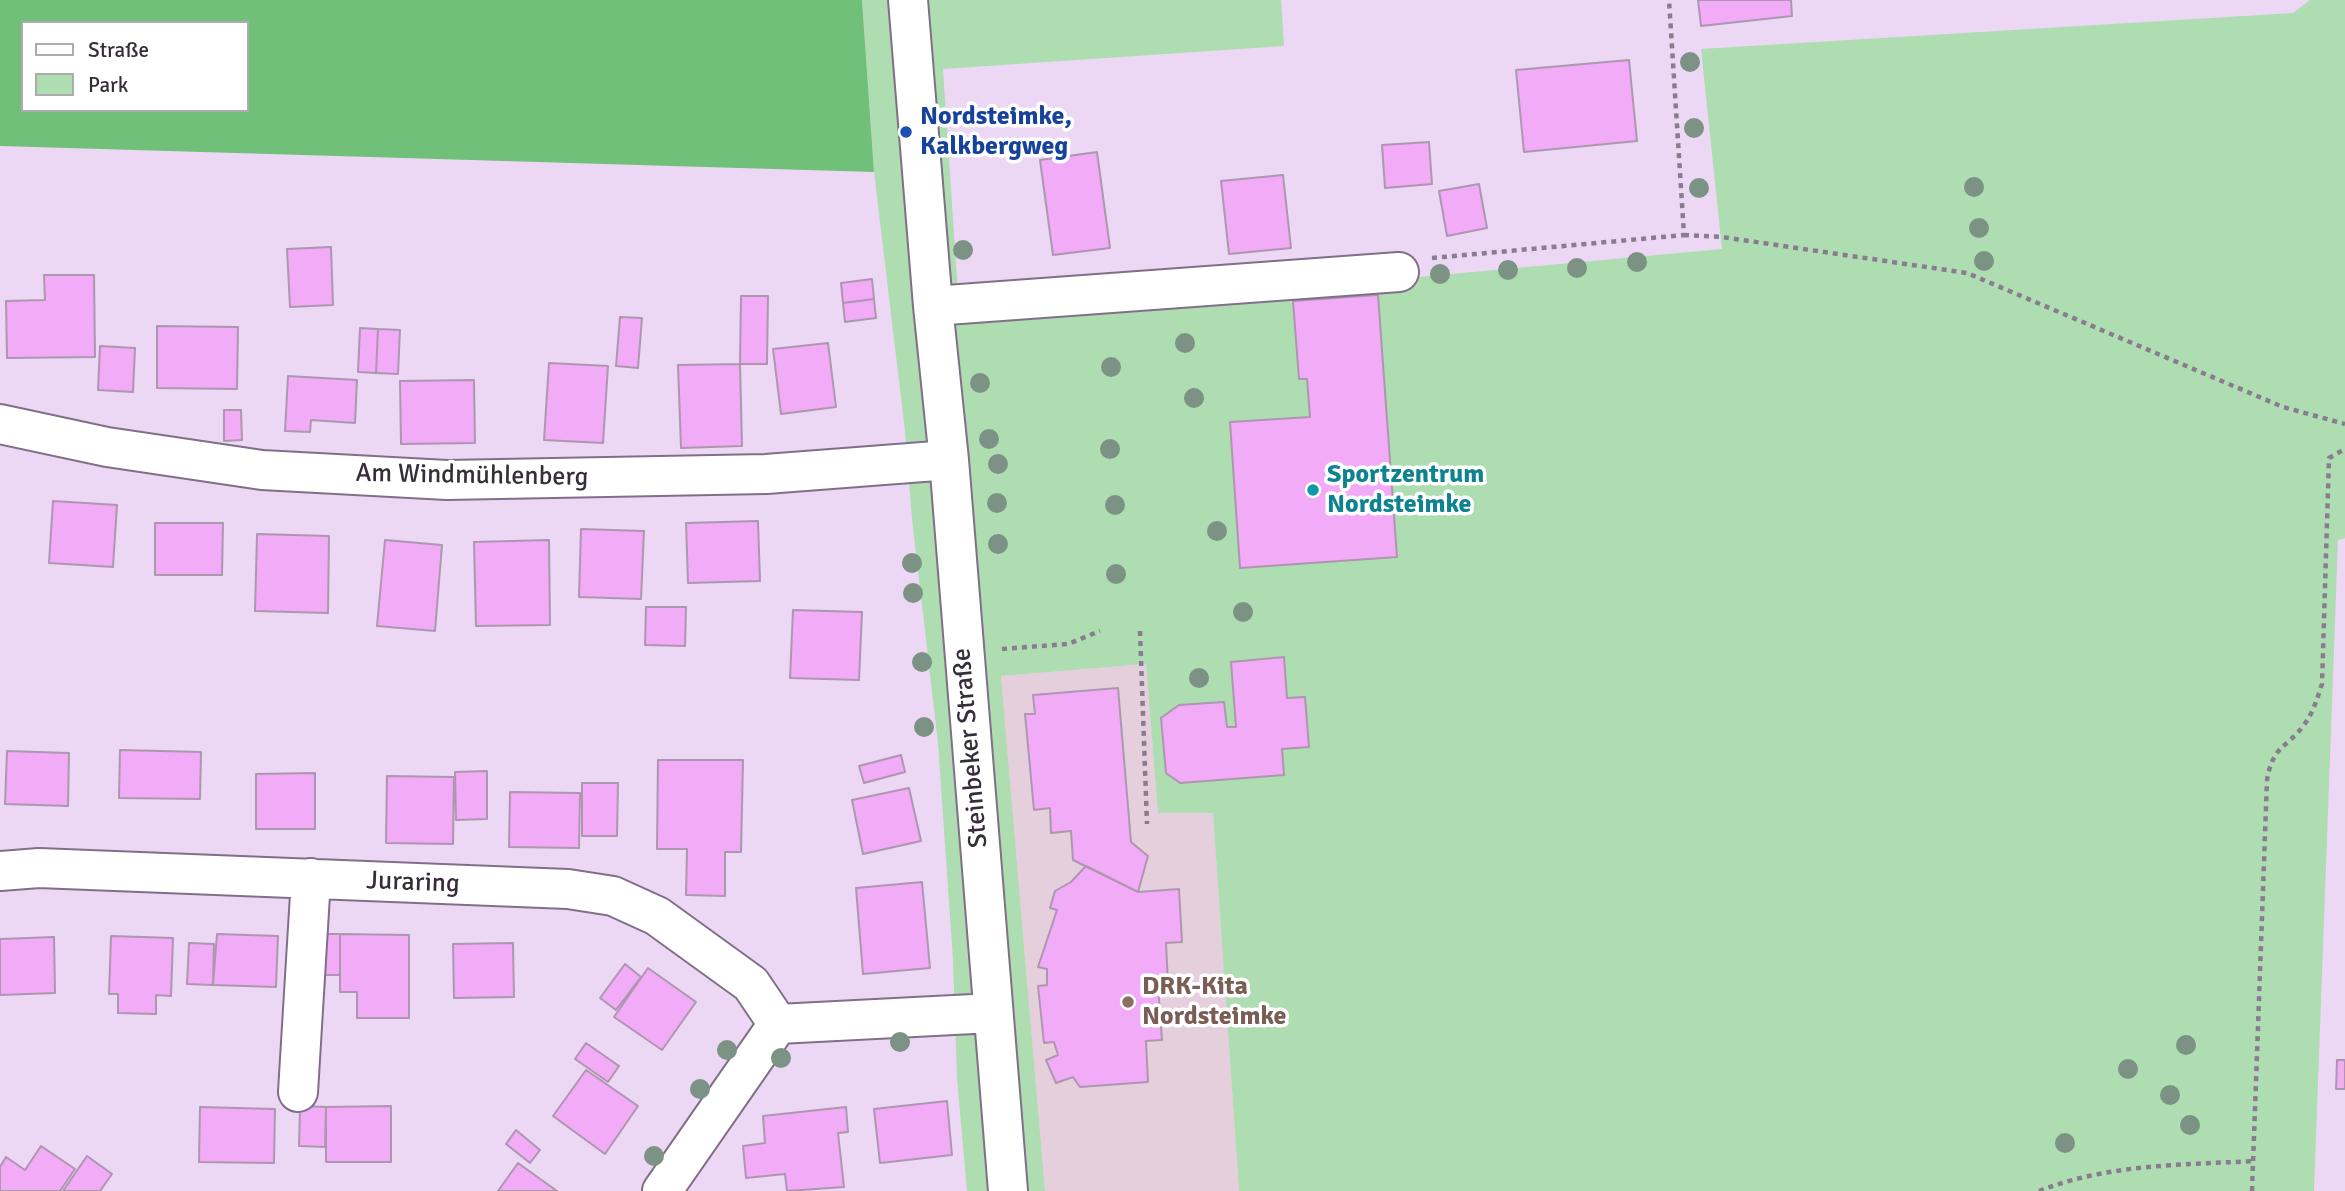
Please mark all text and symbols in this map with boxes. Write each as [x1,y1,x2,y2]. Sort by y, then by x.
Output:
legend [21,21,248,112]
text: Straße [88,37,149,63]
text: Park [88,72,128,98]
place label: Nordsteimke, Kalkbergweg [920,101,1072,162]
marker: Nordsteimke, Kalkbergweg [898,124,914,140]
street label: Am Windmühlenberg [355,458,589,494]
place label: Sportzentrum Nordsteimke [1327,459,1484,520]
marker: Sportzentrum Nordsteimke [1305,482,1321,498]
street label: Steinbeker Straße [947,647,995,849]
street label: Juraring [366,866,460,900]
place label: DRK-Kita Nordsteimke [1142,971,1286,1032]
marker: DRK-Kita Nordsteimke [1120,994,1136,1010]

